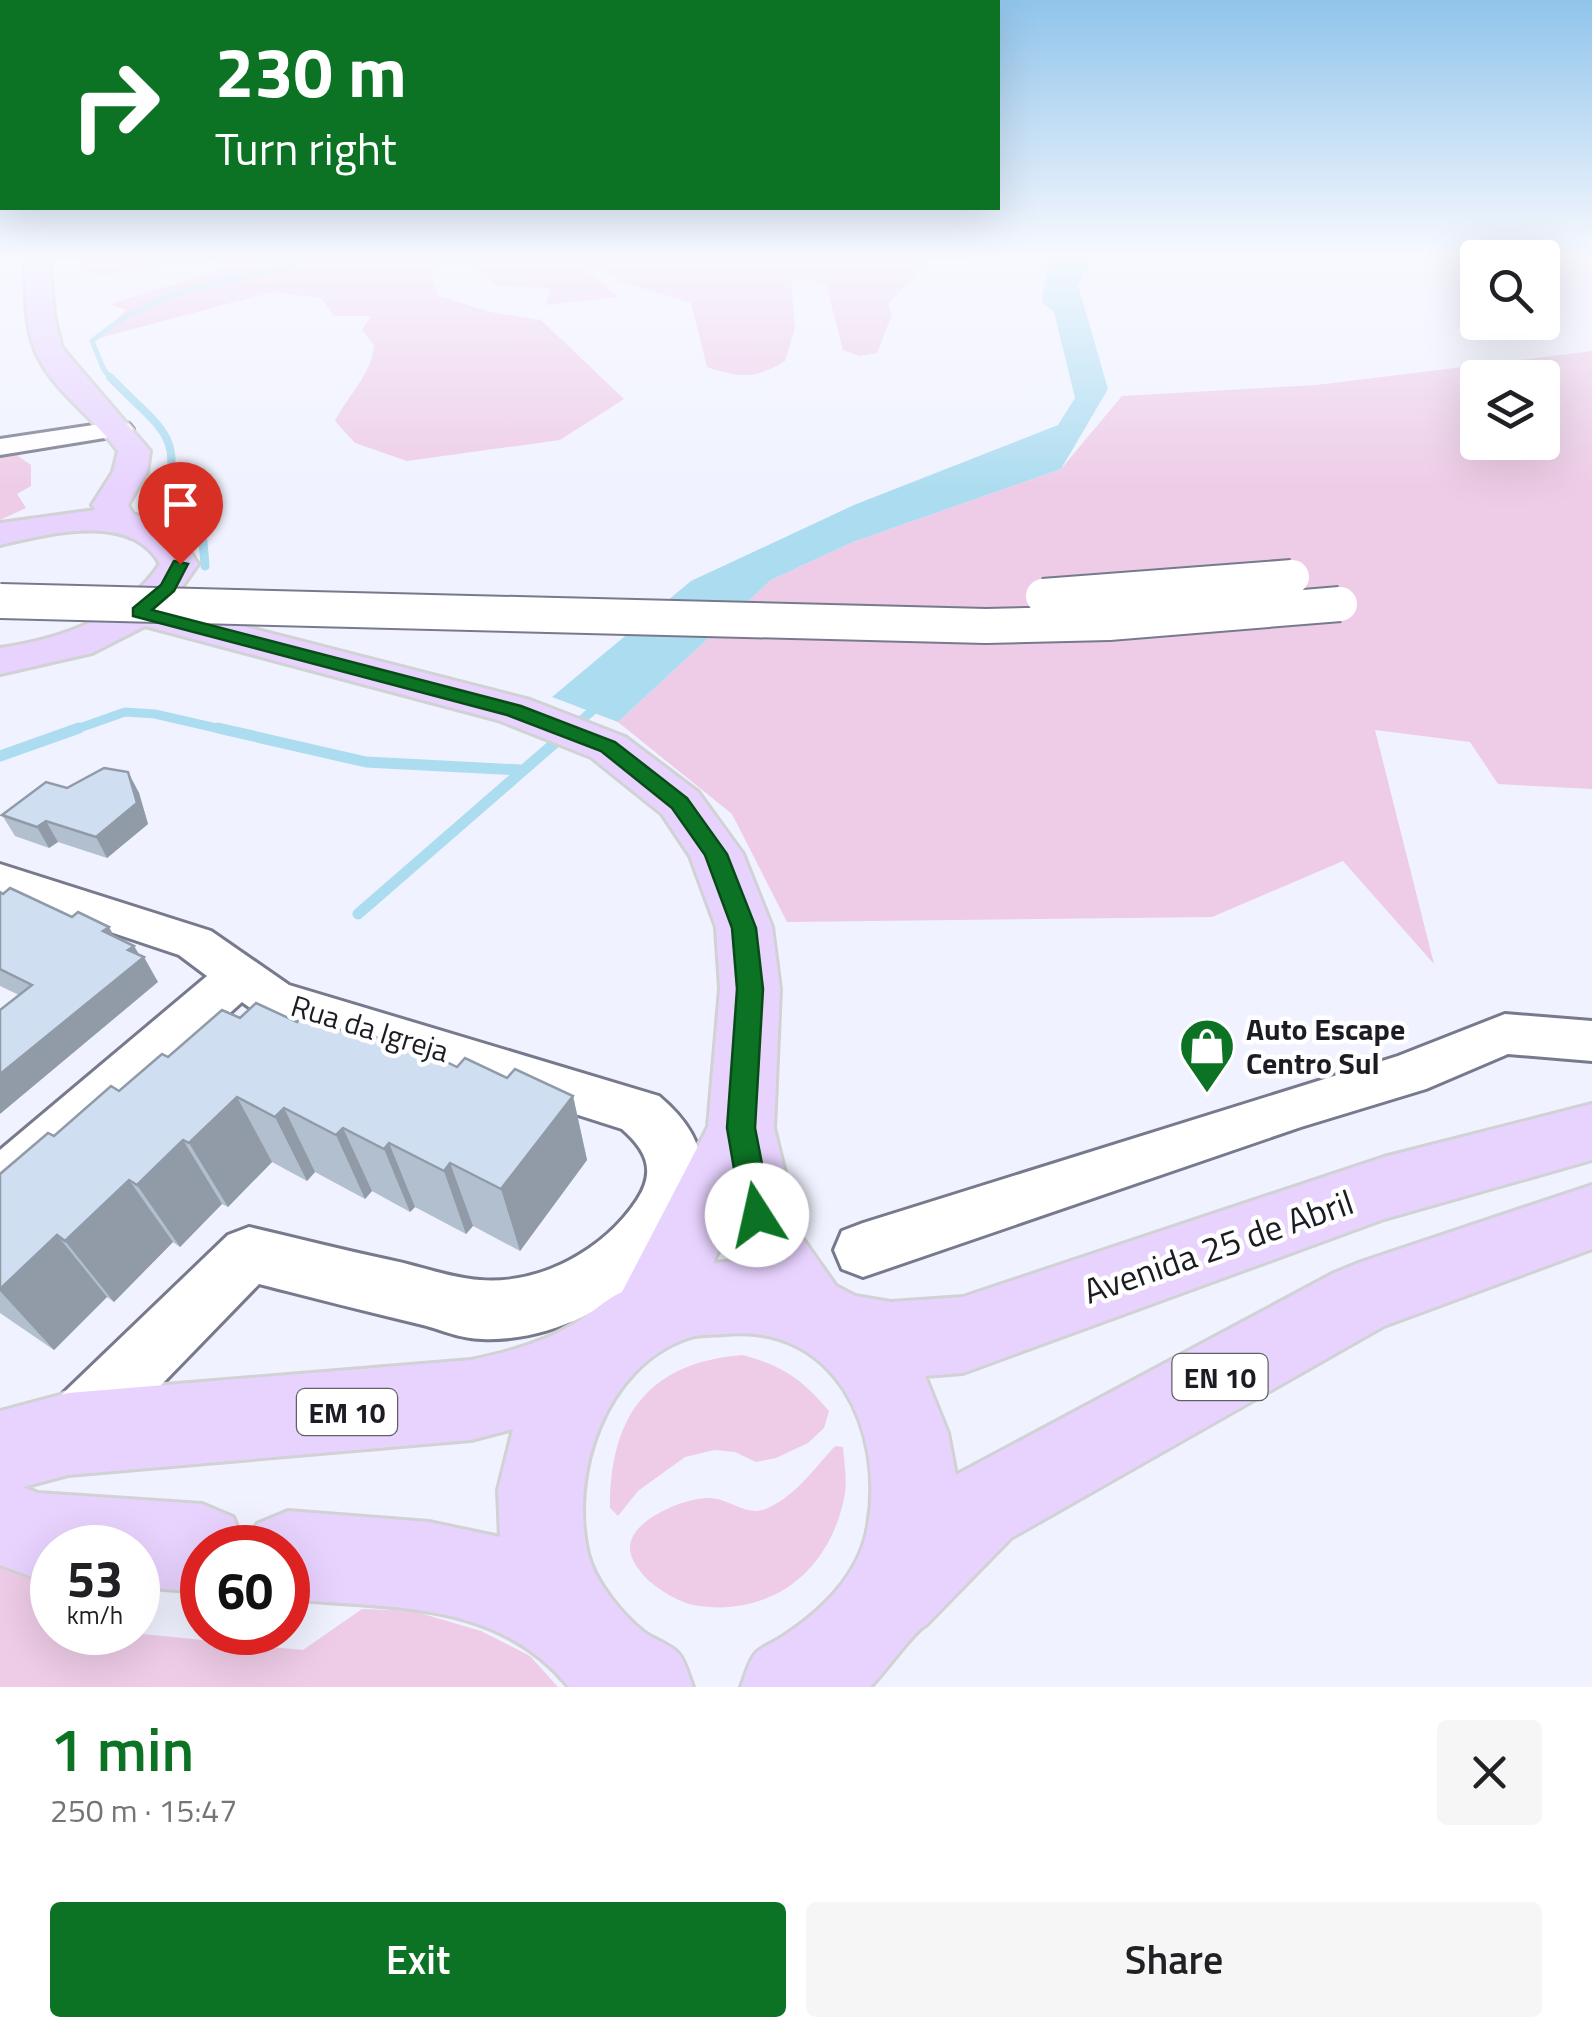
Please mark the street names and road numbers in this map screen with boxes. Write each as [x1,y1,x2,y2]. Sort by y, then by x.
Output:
street label: Rua da Igreja [285,982,455,1074]
street label: Avenida 25 de Abril [1076,1174,1360,1318]
road number: EN 10 [1172,1354,1268,1400]
road number: EM 10 [297,1389,397,1435]

